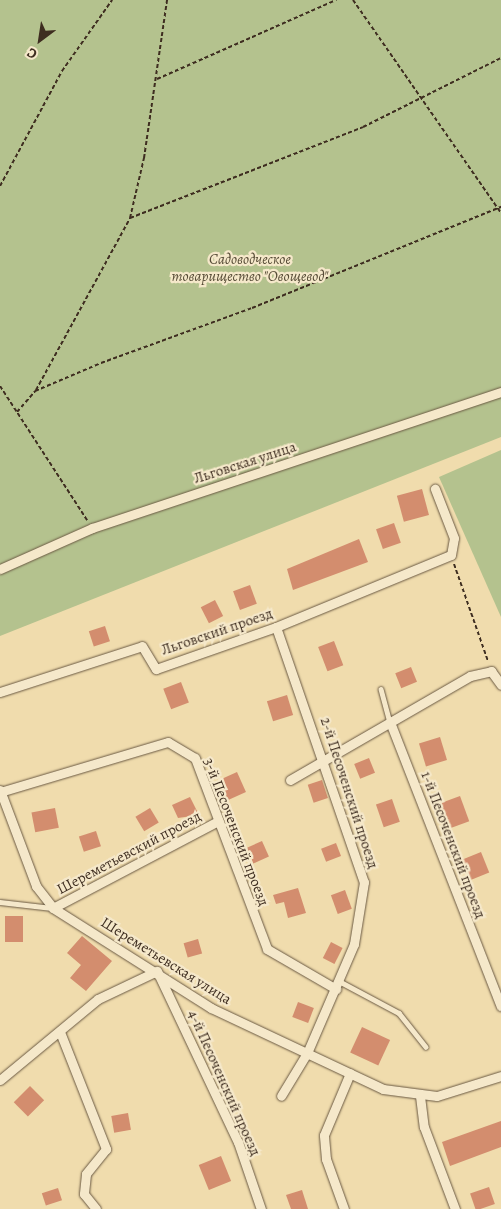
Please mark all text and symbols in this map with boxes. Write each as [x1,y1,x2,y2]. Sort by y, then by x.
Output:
north arrow [15,15,65,65]
text: С [23,43,41,64]
park label: Садоводческое товарищество "Овощевод" [172,250,328,285]
street label: Льговская улица [192,438,298,488]
street label: Льговский проезд [159,605,275,659]
street label: 2-й Песоченский проезд [316,715,382,871]
street label: 3-й Песоченский проезд [199,756,273,908]
street label: 1-й Песоченский проезд [417,769,489,921]
street label: Шереметьевский проезд [54,807,204,899]
street label: Шереметьевская улица [97,913,235,1009]
street label: 4-й Песоченский проезд [184,1007,264,1159]

